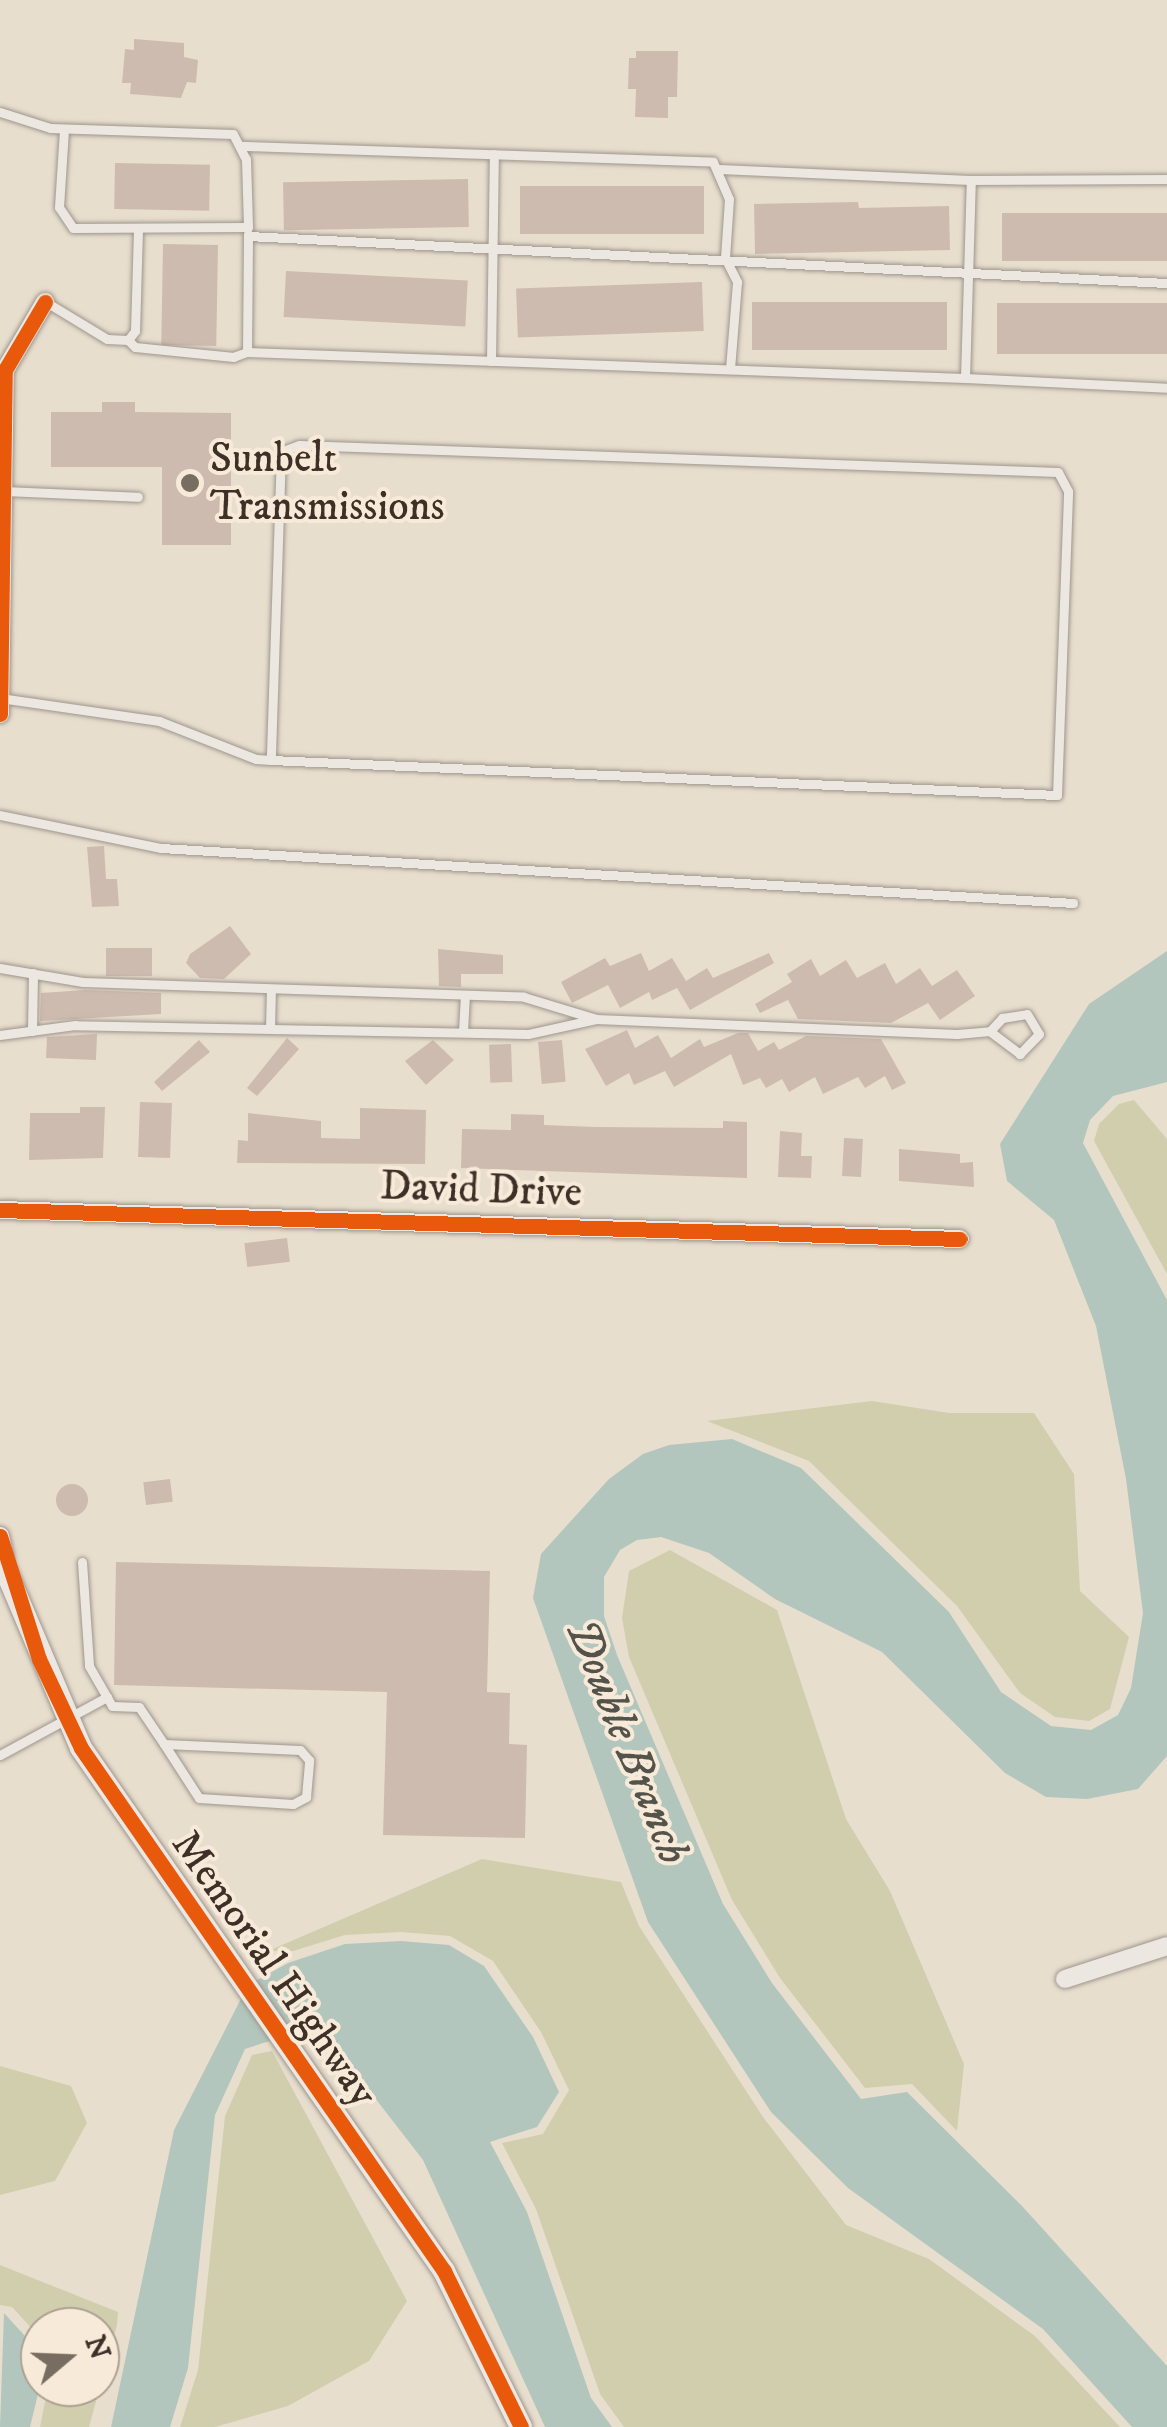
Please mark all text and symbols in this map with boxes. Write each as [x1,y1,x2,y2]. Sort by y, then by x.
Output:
place label: Sunbelt Transmissions [210,434,445,532]
marker: Sunbelt Transmissions [179,472,201,494]
street label: David Drive [379,1161,583,1219]
water label: Double Branch [552,1612,700,1872]
street label: Memorial Highway [160,1821,388,2117]
north arrow [20,2307,120,2407]
text: N [77,2331,117,2364]

